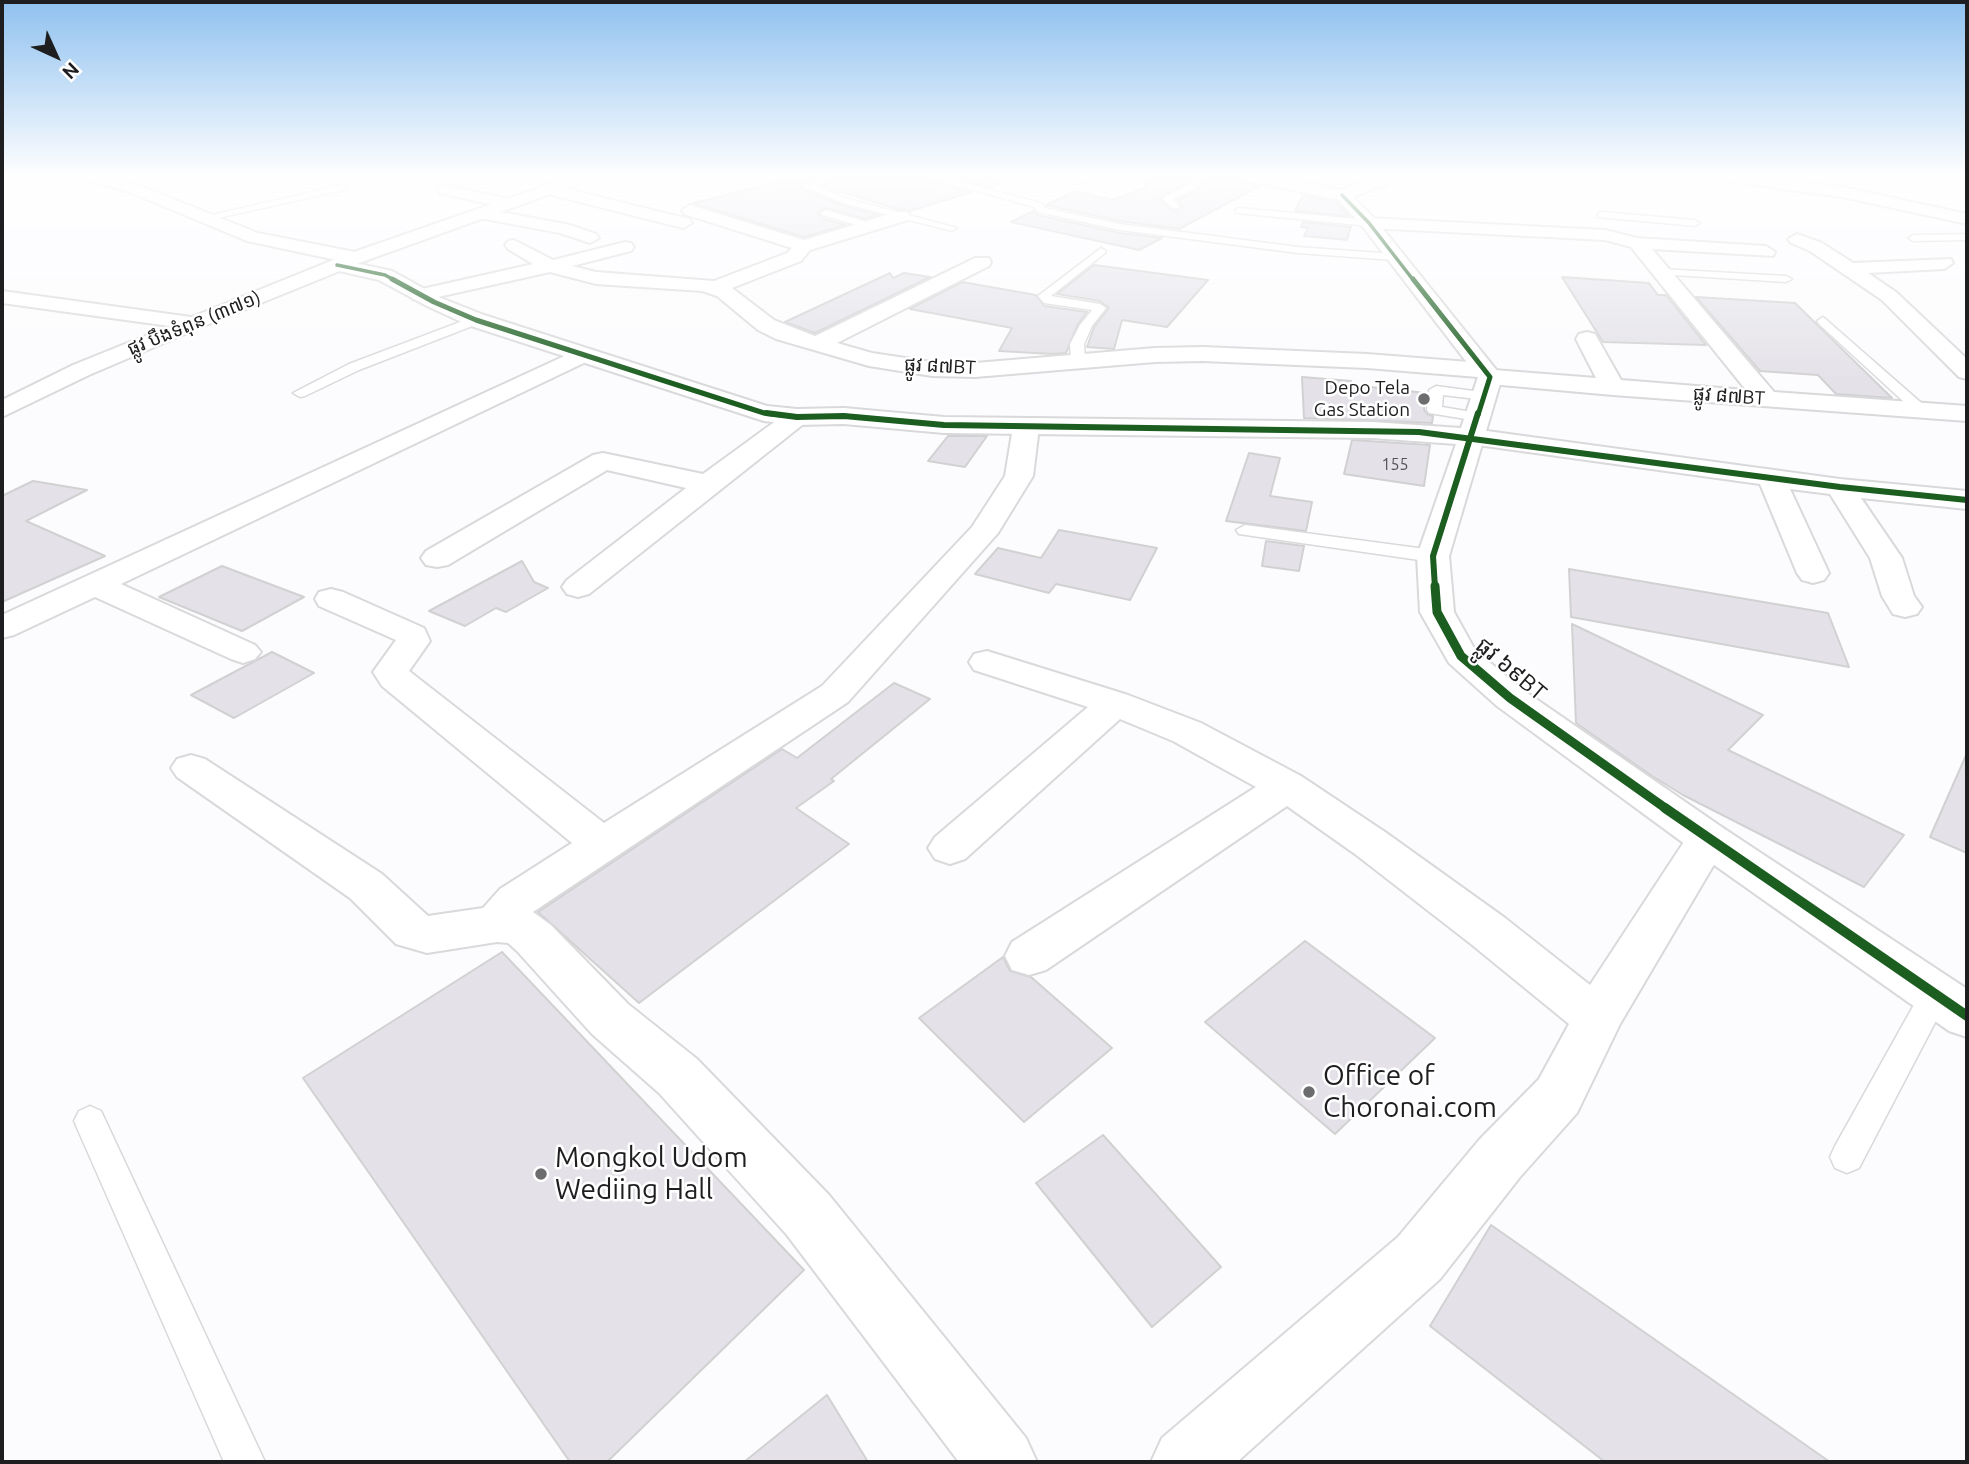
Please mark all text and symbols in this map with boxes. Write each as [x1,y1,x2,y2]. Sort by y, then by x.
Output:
north arrow [21,21,91,91]
text: N [58,58,84,84]
street label: ផ្លូវ បឹងទំពុន (៣៧១) [124,286,264,360]
street label: ផ្លូវ ៨៧BT [903,353,977,379]
place label: Depo Tela Gas Station [1314,377,1410,421]
street label: ផ្លូវ ៨៧BT [1692,382,1766,410]
marker: Depo Tela Gas Station [1416,391,1432,407]
house number: 155 [1381,455,1409,475]
street label: ផ្លូវ ៦៩BT [1470,631,1552,707]
place label: Office of Choronai.com [1323,1059,1497,1125]
marker: Office of Choronai.com [1301,1084,1317,1100]
place label: Mongkol Udom Wediing Hall [555,1141,748,1207]
marker: Mongkol Udom Wediing Hall [533,1166,549,1182]

